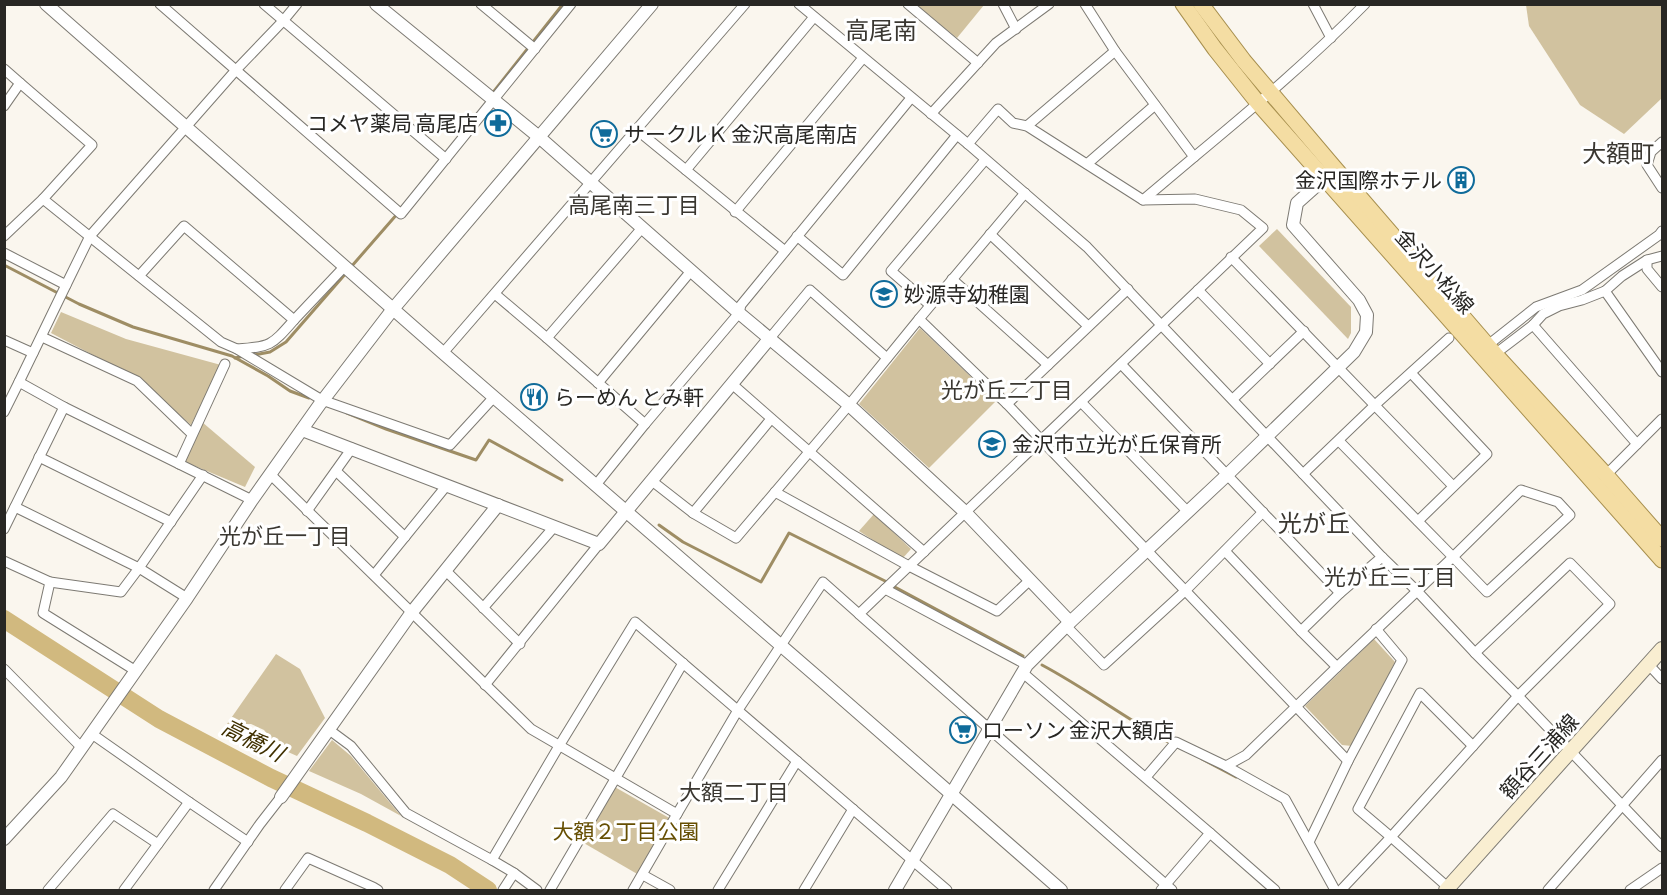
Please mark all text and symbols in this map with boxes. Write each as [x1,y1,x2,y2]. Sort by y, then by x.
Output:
district label: 高尾南 [845,17,917,44]
pharmacy icon: コメヤ薬局 高尾店 [483,108,513,138]
place label: コメヤ薬局 高尾店 [307,111,478,135]
supermarket icon: サークルＫ 金沢高尾南店 [589,119,619,149]
place label: サークルＫ 金沢高尾南店 [624,122,857,146]
district label: 大額町 [1582,140,1654,167]
building icon: 金沢国際ホテル [1446,165,1476,195]
place label: 金沢国際ホテル [1295,168,1442,192]
district label: 高尾南三丁目 [568,192,700,218]
street label: 金沢小松線 [1391,224,1479,318]
school or university icon: 妙源寺幼稚園 [869,279,899,309]
place label: 妙源寺幼稚園 [904,282,1030,306]
district label: 光が丘二丁目 [941,377,1073,403]
restaurant icon: らーめん とみ軒 [519,382,549,412]
place label: らーめん とみ軒 [554,385,704,409]
school or university icon: 金沢市立光が丘保育所 [977,429,1007,459]
place label: 金沢市立光が丘保育所 [1012,432,1222,456]
district label: 光が丘 [1278,510,1350,537]
district label: 光が丘一丁目 [219,523,351,549]
district label: 光が丘三丁目 [1324,564,1456,590]
street label: 額谷三浦線 [1495,709,1583,803]
water label: 高橋川 [218,713,290,767]
supermarket icon: ローソン 金沢大額店 [948,715,978,745]
place label: ローソン 金沢大額店 [982,718,1174,742]
district label: 大額二丁目 [679,779,789,805]
park label: 大額２丁目公園 [553,819,700,843]

